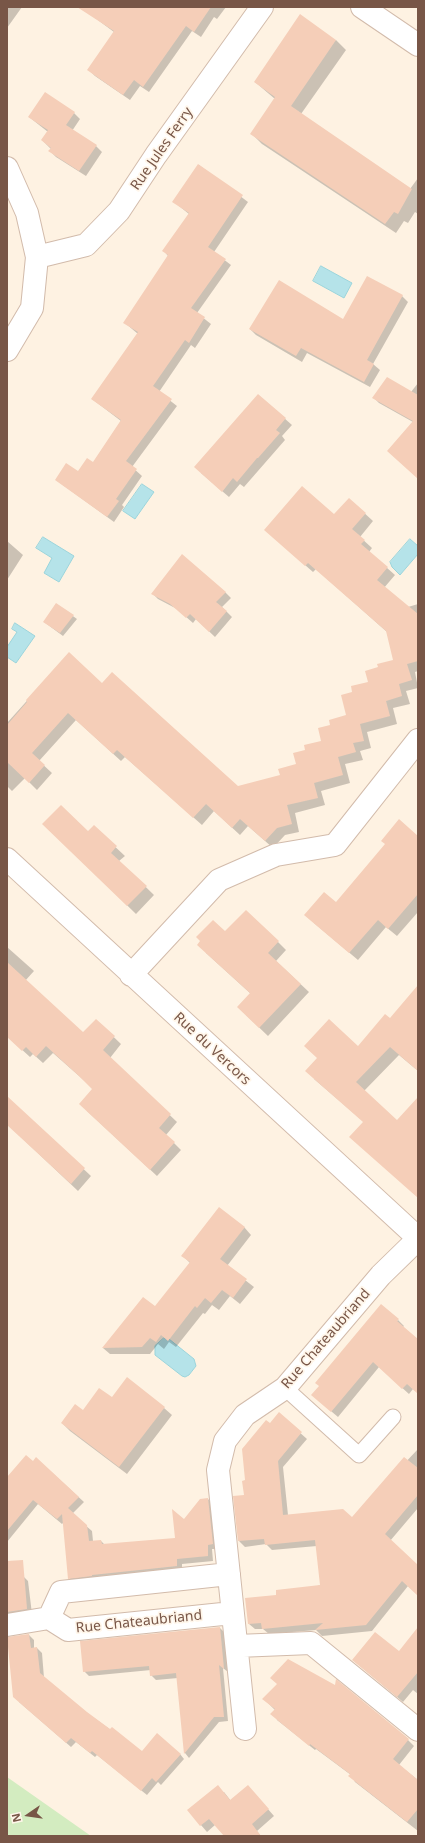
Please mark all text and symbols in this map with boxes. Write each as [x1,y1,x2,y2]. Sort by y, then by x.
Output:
street label: Rue Jules Ferry [127,104,197,194]
street label: Rue du Vercors [170,1009,254,1089]
street label: Rue Chateaubriand [278,1286,374,1392]
street label: Rue Chateaubriand [75,1607,203,1637]
north arrow [8,1795,48,1835]
text: N [8,1812,24,1824]

